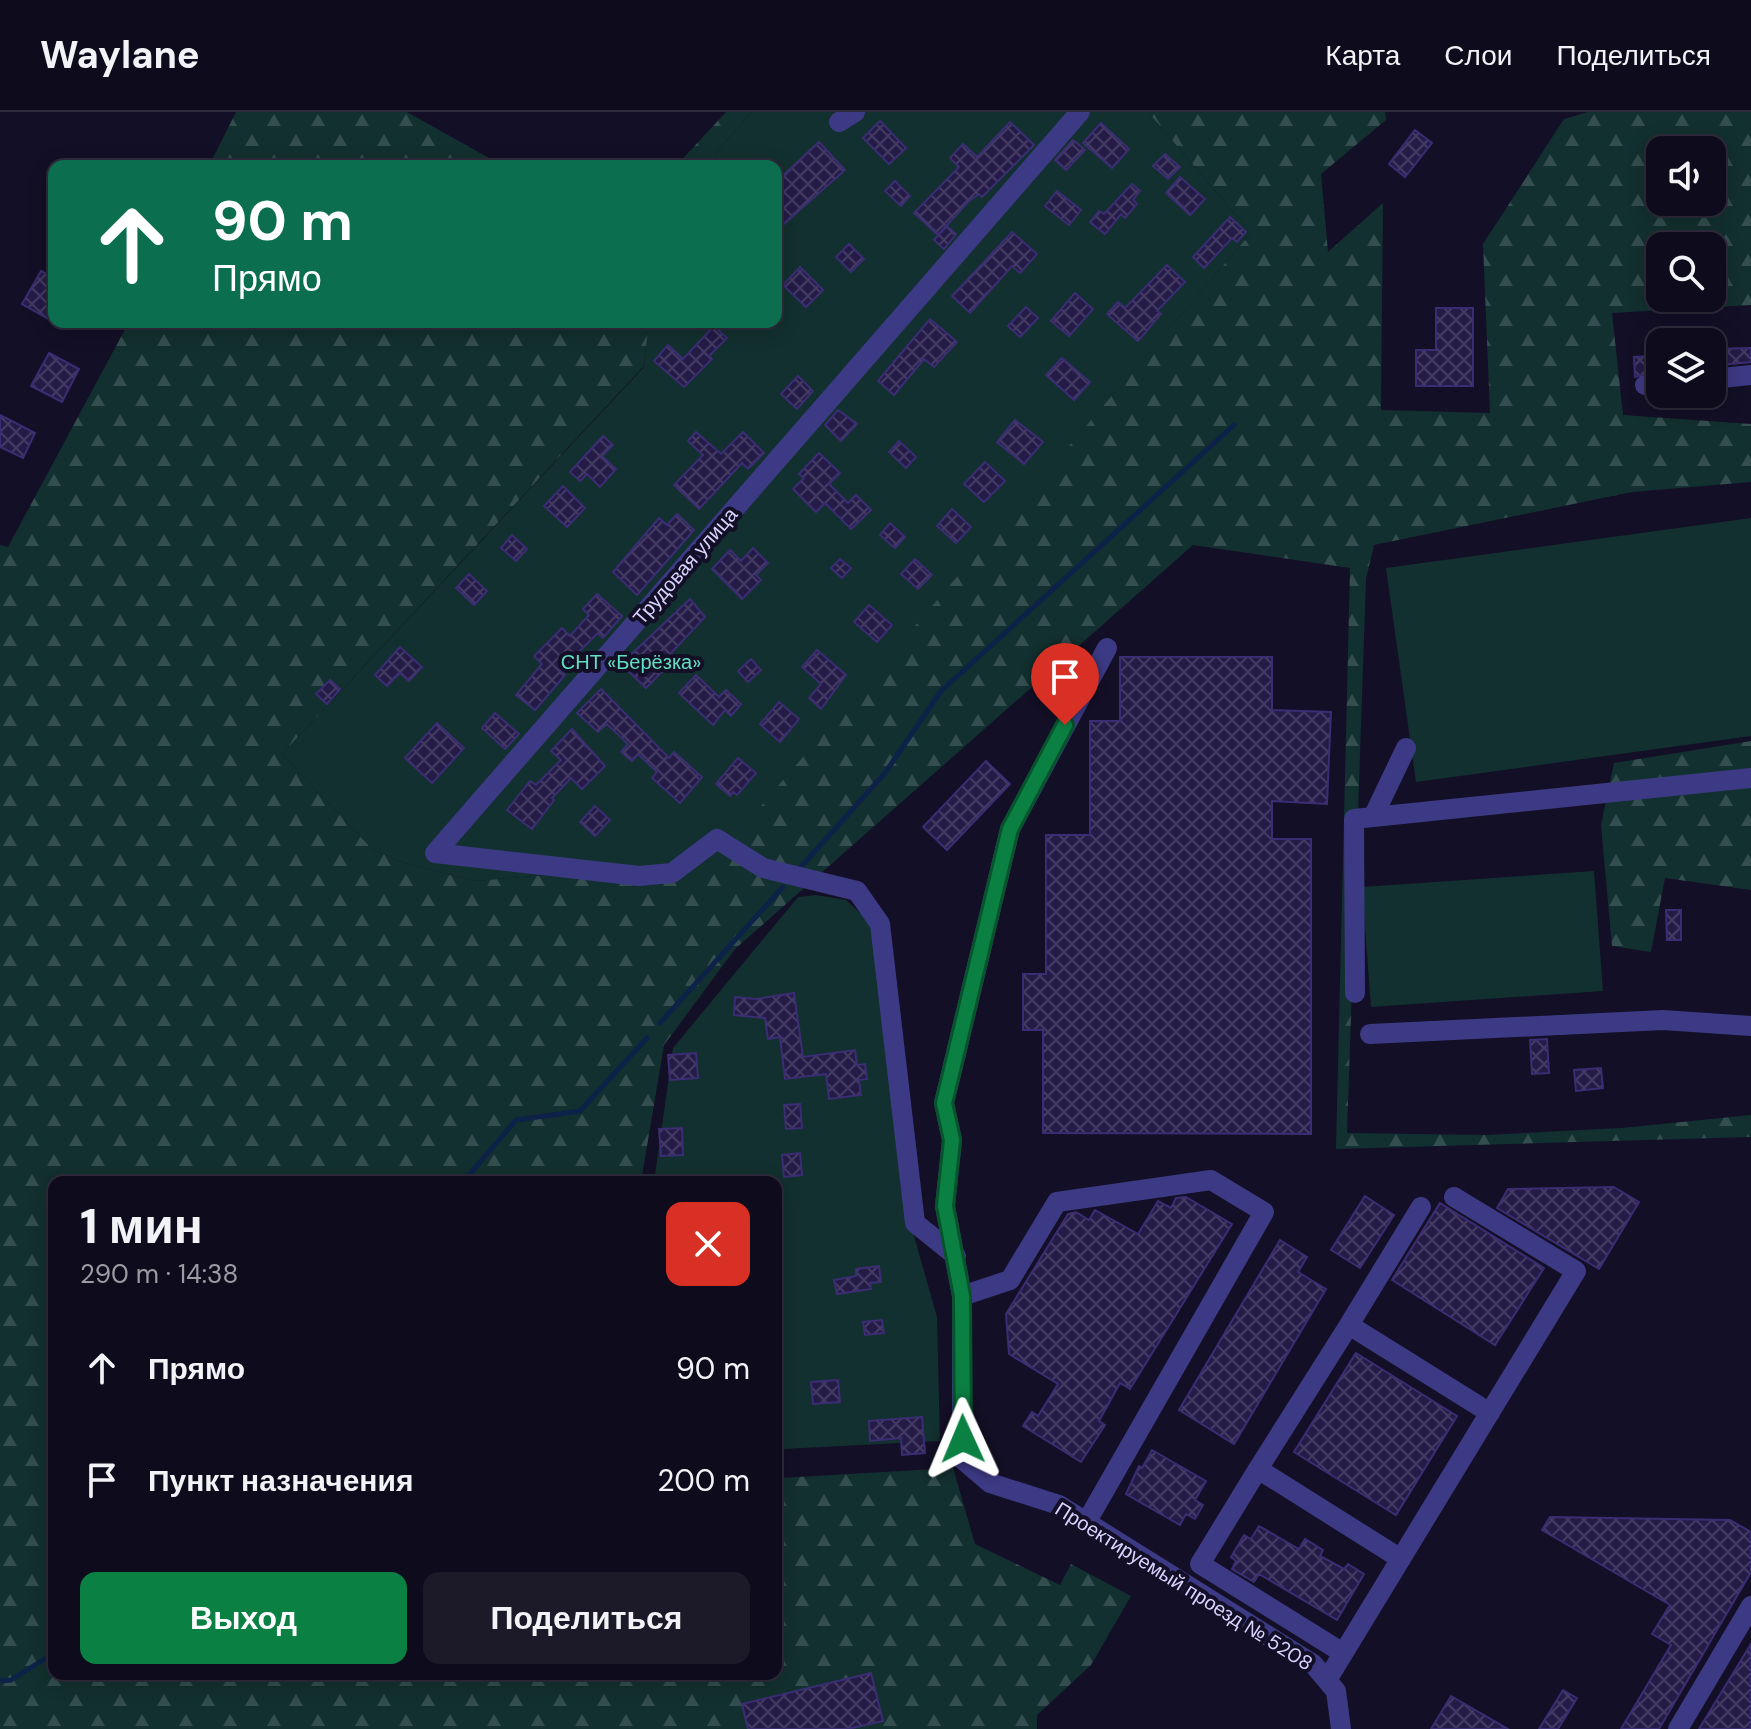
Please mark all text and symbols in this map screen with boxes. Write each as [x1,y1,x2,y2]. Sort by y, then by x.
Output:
text: Waylane [40,30,200,80]
text: Карта [1325,37,1400,74]
text: Слои [1444,37,1512,74]
text: Поделиться [1556,37,1711,74]
map controls [1646,136,1726,408]
button: sound [1646,136,1726,216]
text: 90 m [212,184,353,257]
icon: ahead [80,192,184,296]
button: search [1646,232,1726,312]
text: Прямо [212,255,322,302]
button: layers [1646,328,1726,408]
street label: Трудовая улица [627,501,744,630]
pin [1031,643,1099,725]
park label: СНТ «Берёзка» [561,649,701,675]
icon: arrive [1043,655,1087,699]
text: 1 мин [80,1195,203,1258]
button: close [666,1202,750,1286]
text: 290 m · 14:38 [80,1257,238,1291]
icon: ahead [80,1346,124,1390]
text: Прямо [148,1349,245,1388]
text: 90 m [676,1349,750,1388]
position arrow [921,1397,1005,1481]
icon: arrive [80,1458,124,1502]
text: Пункт назначения [148,1461,413,1500]
text: 200 m [657,1461,750,1500]
street label: Проектируемый проезд № 5208 [1050,1496,1318,1676]
button: Выход [80,1572,407,1664]
button: Поделиться [423,1572,750,1664]

